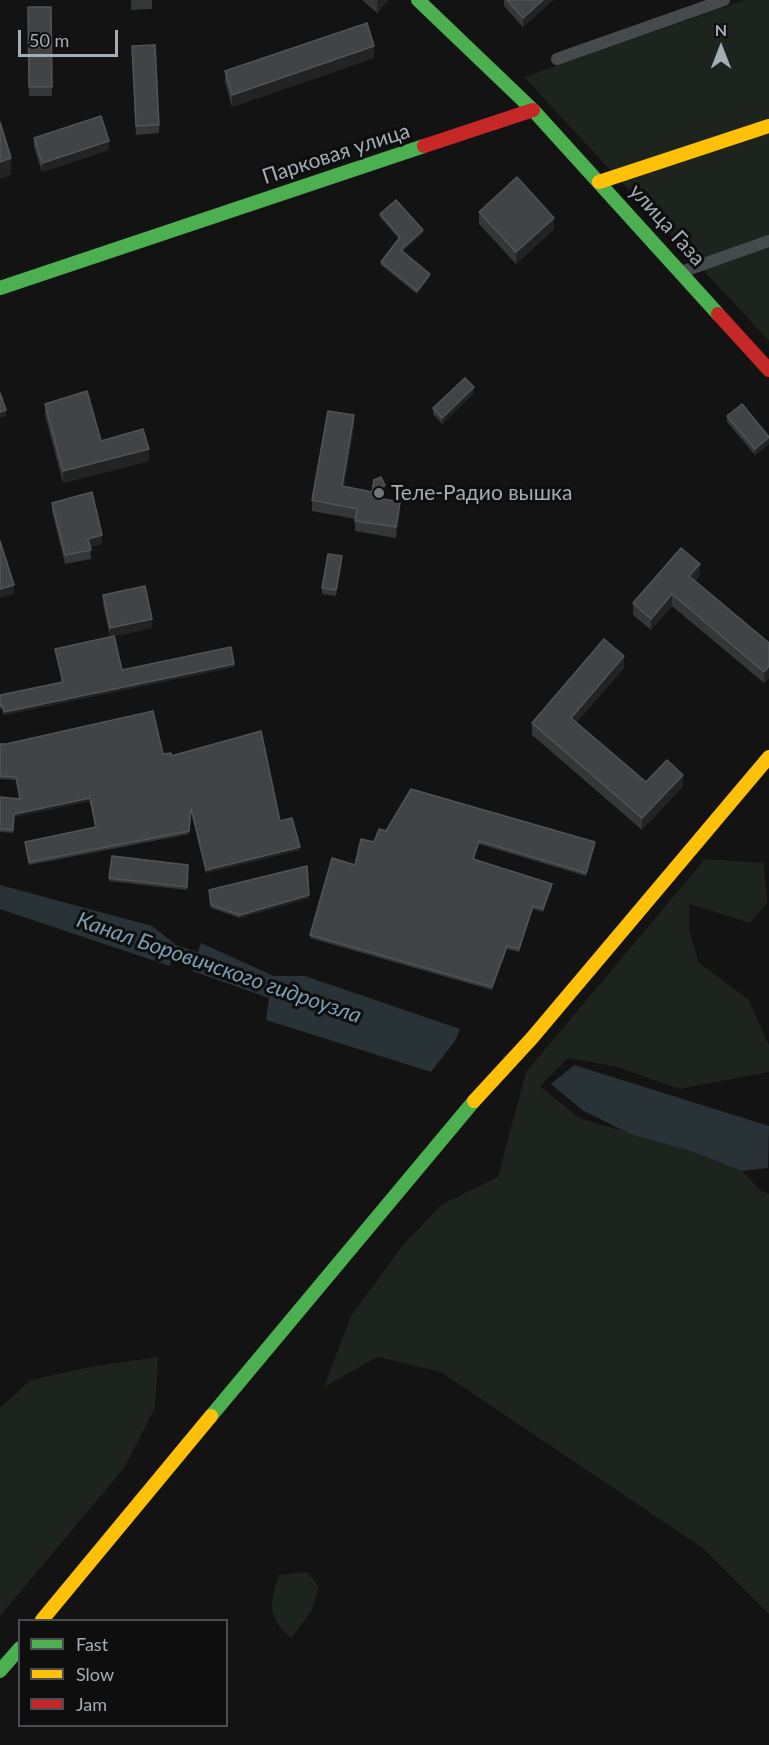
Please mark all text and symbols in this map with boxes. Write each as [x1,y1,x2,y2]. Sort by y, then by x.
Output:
scale bar [21,18,122,56]
north arrow [691,18,751,78]
text: N [715,20,727,39]
text: 50 m [29,29,69,51]
street label: Парковая улица [259,118,413,190]
street label: улица Газа [624,179,710,271]
place label: Теле-Радио вышка [391,480,572,506]
marker: Теле-Радио вышка [372,486,386,500]
water label: Канал Боровичского гидроузла [73,907,365,1029]
legend [18,1619,228,1727]
text: Fast [76,1633,108,1655]
text: Slow [76,1663,114,1685]
text: Jam [76,1693,107,1715]

